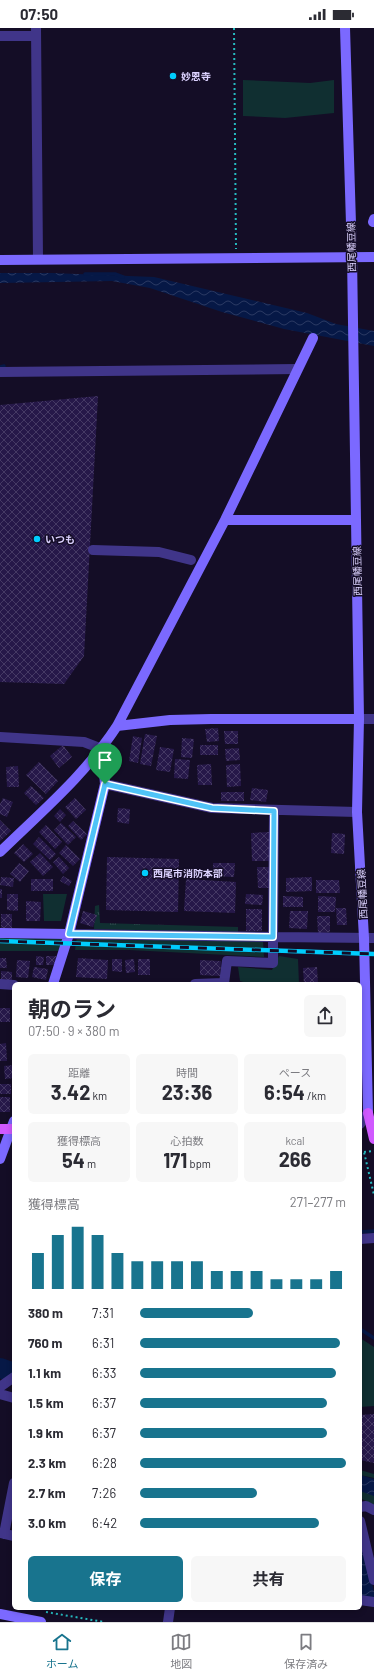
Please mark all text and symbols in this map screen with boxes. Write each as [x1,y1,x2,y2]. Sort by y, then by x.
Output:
text: 07:50 [20,5,58,23]
place label: 妙恩寺 [181,70,211,82]
marker: 妙恩寺 [168,71,178,81]
street label: 西尾幡豆線 [345,222,357,272]
place label: いつも [45,533,75,545]
marker: いつも [32,534,42,544]
street label: 西尾幡豆線 [351,546,363,596]
pin [88,743,122,784]
icon: arrive [94,749,116,771]
place label: 西尾市消防本部 [153,867,223,879]
marker: 西尾市消防本部 [140,868,150,878]
street label: 西尾幡豆線 [355,869,369,919]
text: 朝のラン [28,995,116,1021]
button: share [304,995,346,1037]
text: 07:50 · 9 × 380 m [28,1023,119,1039]
text: 距離 [68,1066,90,1079]
text: 時間 [176,1066,198,1079]
text: ペース [279,1066,311,1079]
text: 3.42 [51,1080,90,1104]
text: 23:36 [162,1080,212,1104]
text: 6:54 [264,1080,305,1104]
text: km [90,1089,107,1102]
text: /km [305,1089,326,1102]
text: 獲得標高 [57,1134,101,1147]
text: 心拍数 [171,1134,204,1147]
text: kcal [285,1134,305,1147]
text: 266 [279,1147,311,1171]
text: 54 [62,1148,85,1172]
text: 171 [163,1148,187,1172]
text: m [85,1157,96,1170]
text: bpm [187,1157,211,1170]
text: 271–277 m [290,1194,346,1210]
text: 獲得標高 [28,1196,80,1212]
text: 380 m [28,1305,63,1321]
text: 7:31 [92,1305,114,1321]
text: 760 m [28,1335,62,1351]
text: 6:31 [92,1335,114,1351]
text: 1.1 km [28,1365,61,1381]
text: 6:33 [92,1365,117,1381]
text: 1.5 km [28,1395,64,1411]
text: 6:37 [92,1395,116,1411]
text: 1.9 km [28,1425,63,1441]
text: 6:37 [92,1425,116,1441]
text: 2.3 km [28,1455,66,1471]
text: 6:28 [92,1455,117,1471]
text: 2.7 km [28,1485,66,1501]
text: 7:26 [92,1485,116,1501]
text: 3.0 km [28,1515,66,1531]
text: 6:42 [92,1515,117,1531]
button: 保存 [28,1556,183,1602]
button: 共有 [191,1556,346,1602]
tab: ホーム [46,1631,79,1671]
tab: 地図 [170,1631,192,1671]
tab: 保存済み [284,1631,328,1671]

